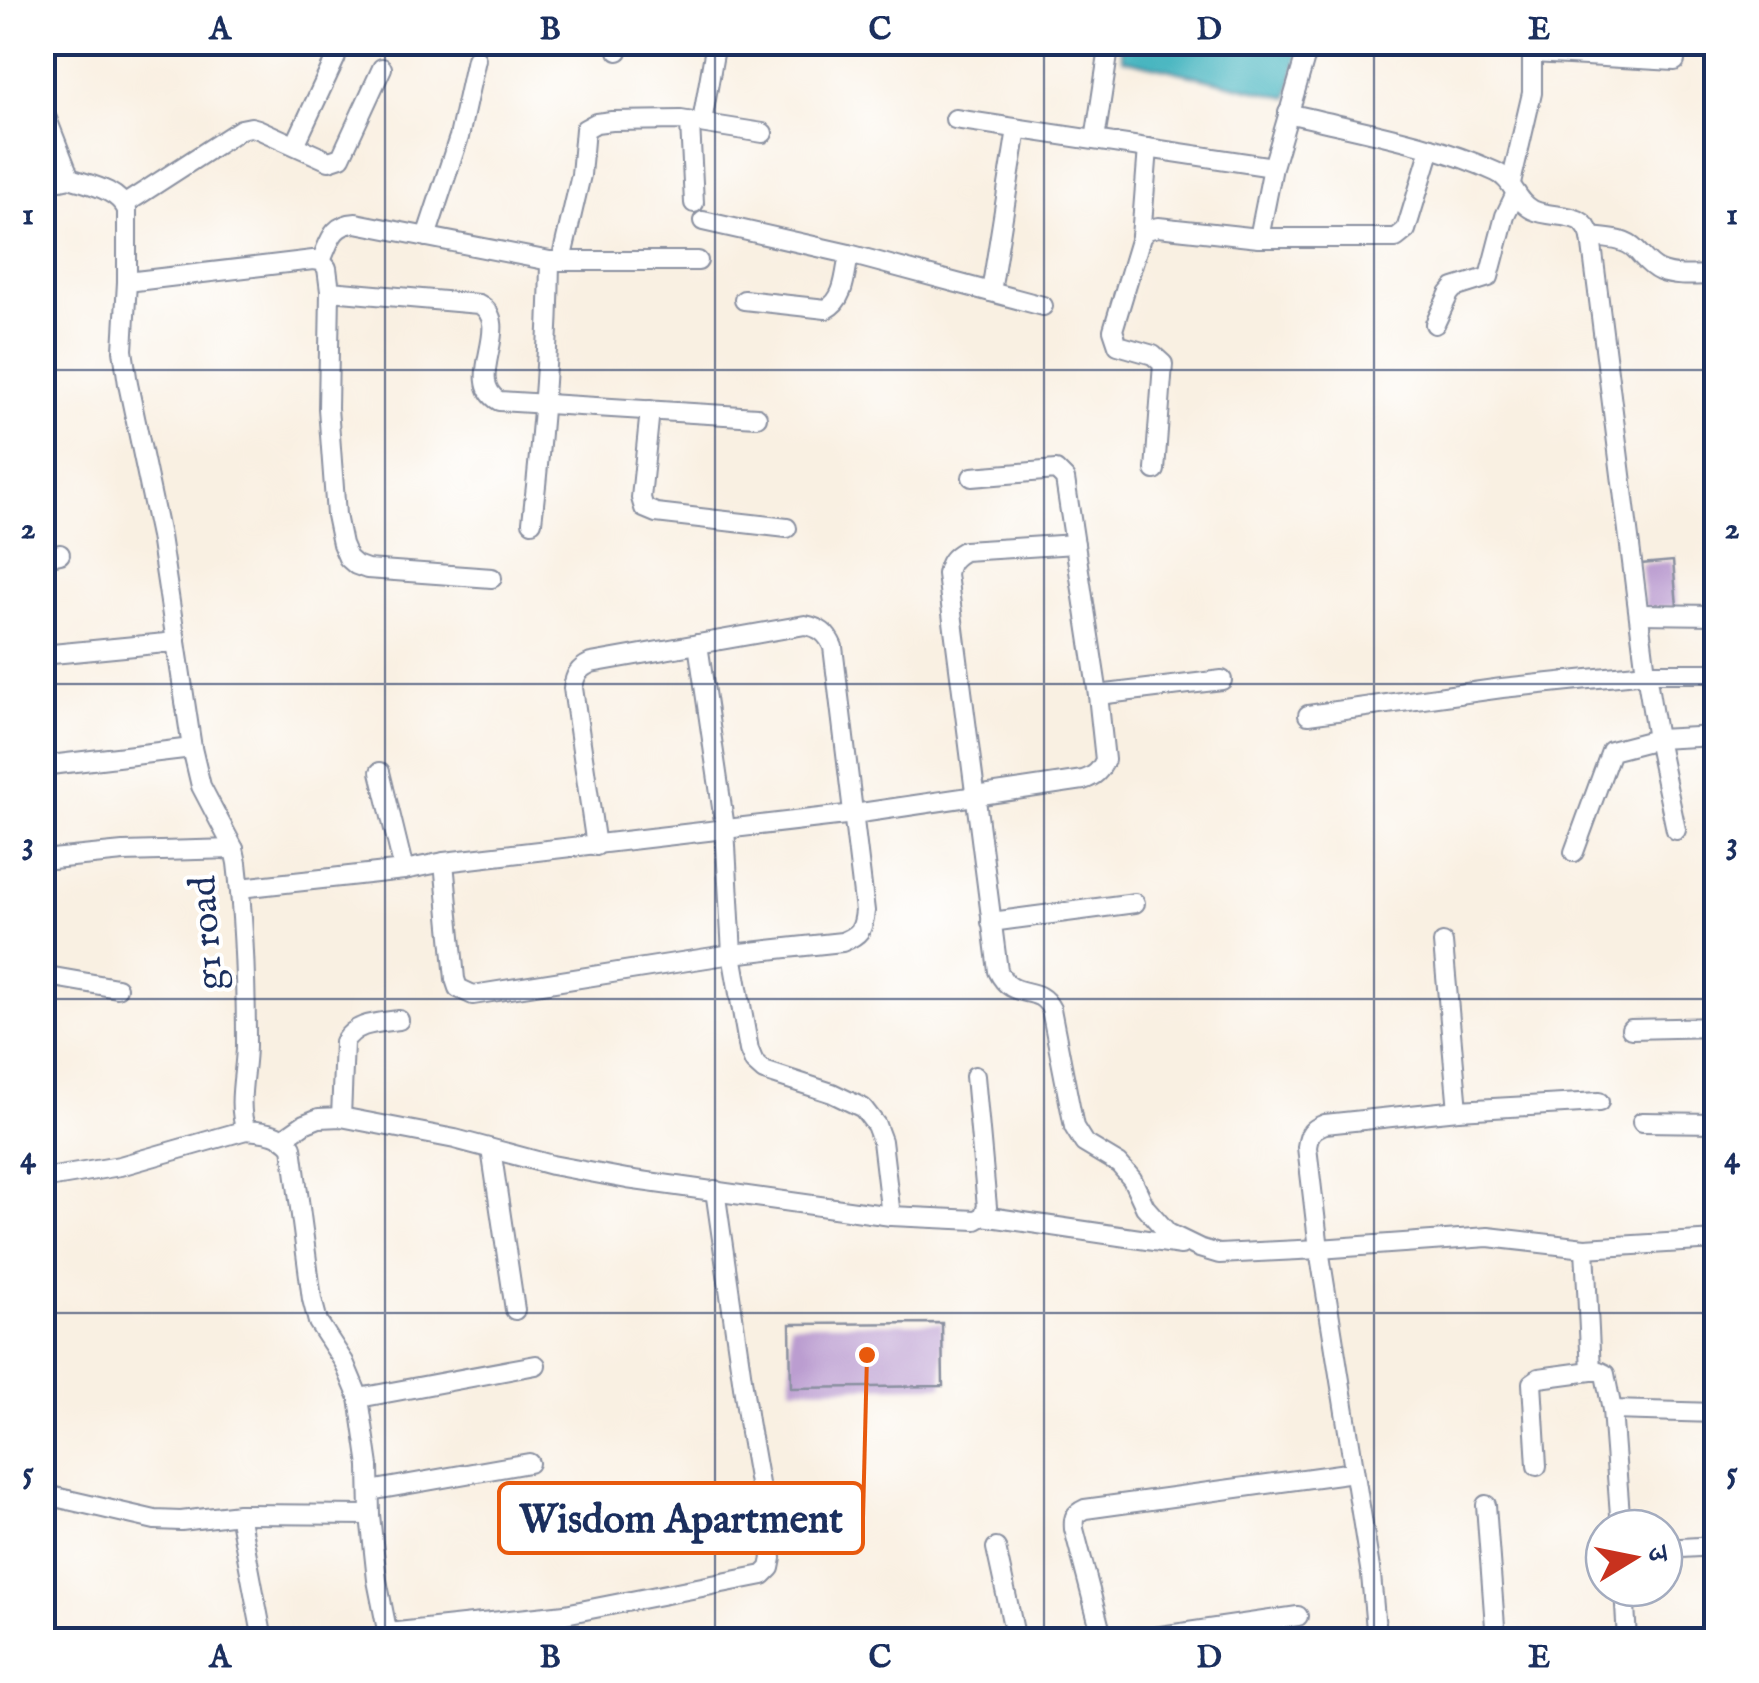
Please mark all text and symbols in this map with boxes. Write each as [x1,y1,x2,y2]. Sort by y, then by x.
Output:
text: A [207,10,232,51]
text: B [539,10,561,51]
text: C [869,10,892,51]
text: D [1196,10,1222,51]
text: E [1528,10,1550,51]
text: 1 [22,195,34,236]
text: 1 [1726,195,1738,236]
text: 2 [20,509,36,550]
text: 2 [1724,509,1740,550]
text: 3 [22,824,34,865]
text: 3 [1726,824,1738,865]
street label: g1 road [180,874,236,992]
text: 4 [20,1138,36,1179]
text: 4 [1724,1138,1740,1179]
text: 5 [22,1453,34,1494]
text: 5 [1726,1453,1738,1494]
callout: Wisdom Apartment [499,1483,863,1553]
text: Wisdom Apartment [519,1496,843,1547]
north arrow [1584,1508,1684,1608]
text: उ [1637,1542,1675,1566]
text: A [207,1638,232,1679]
text: B [539,1638,561,1679]
text: C [869,1638,892,1679]
text: D [1196,1638,1222,1679]
text: E [1528,1638,1550,1679]

